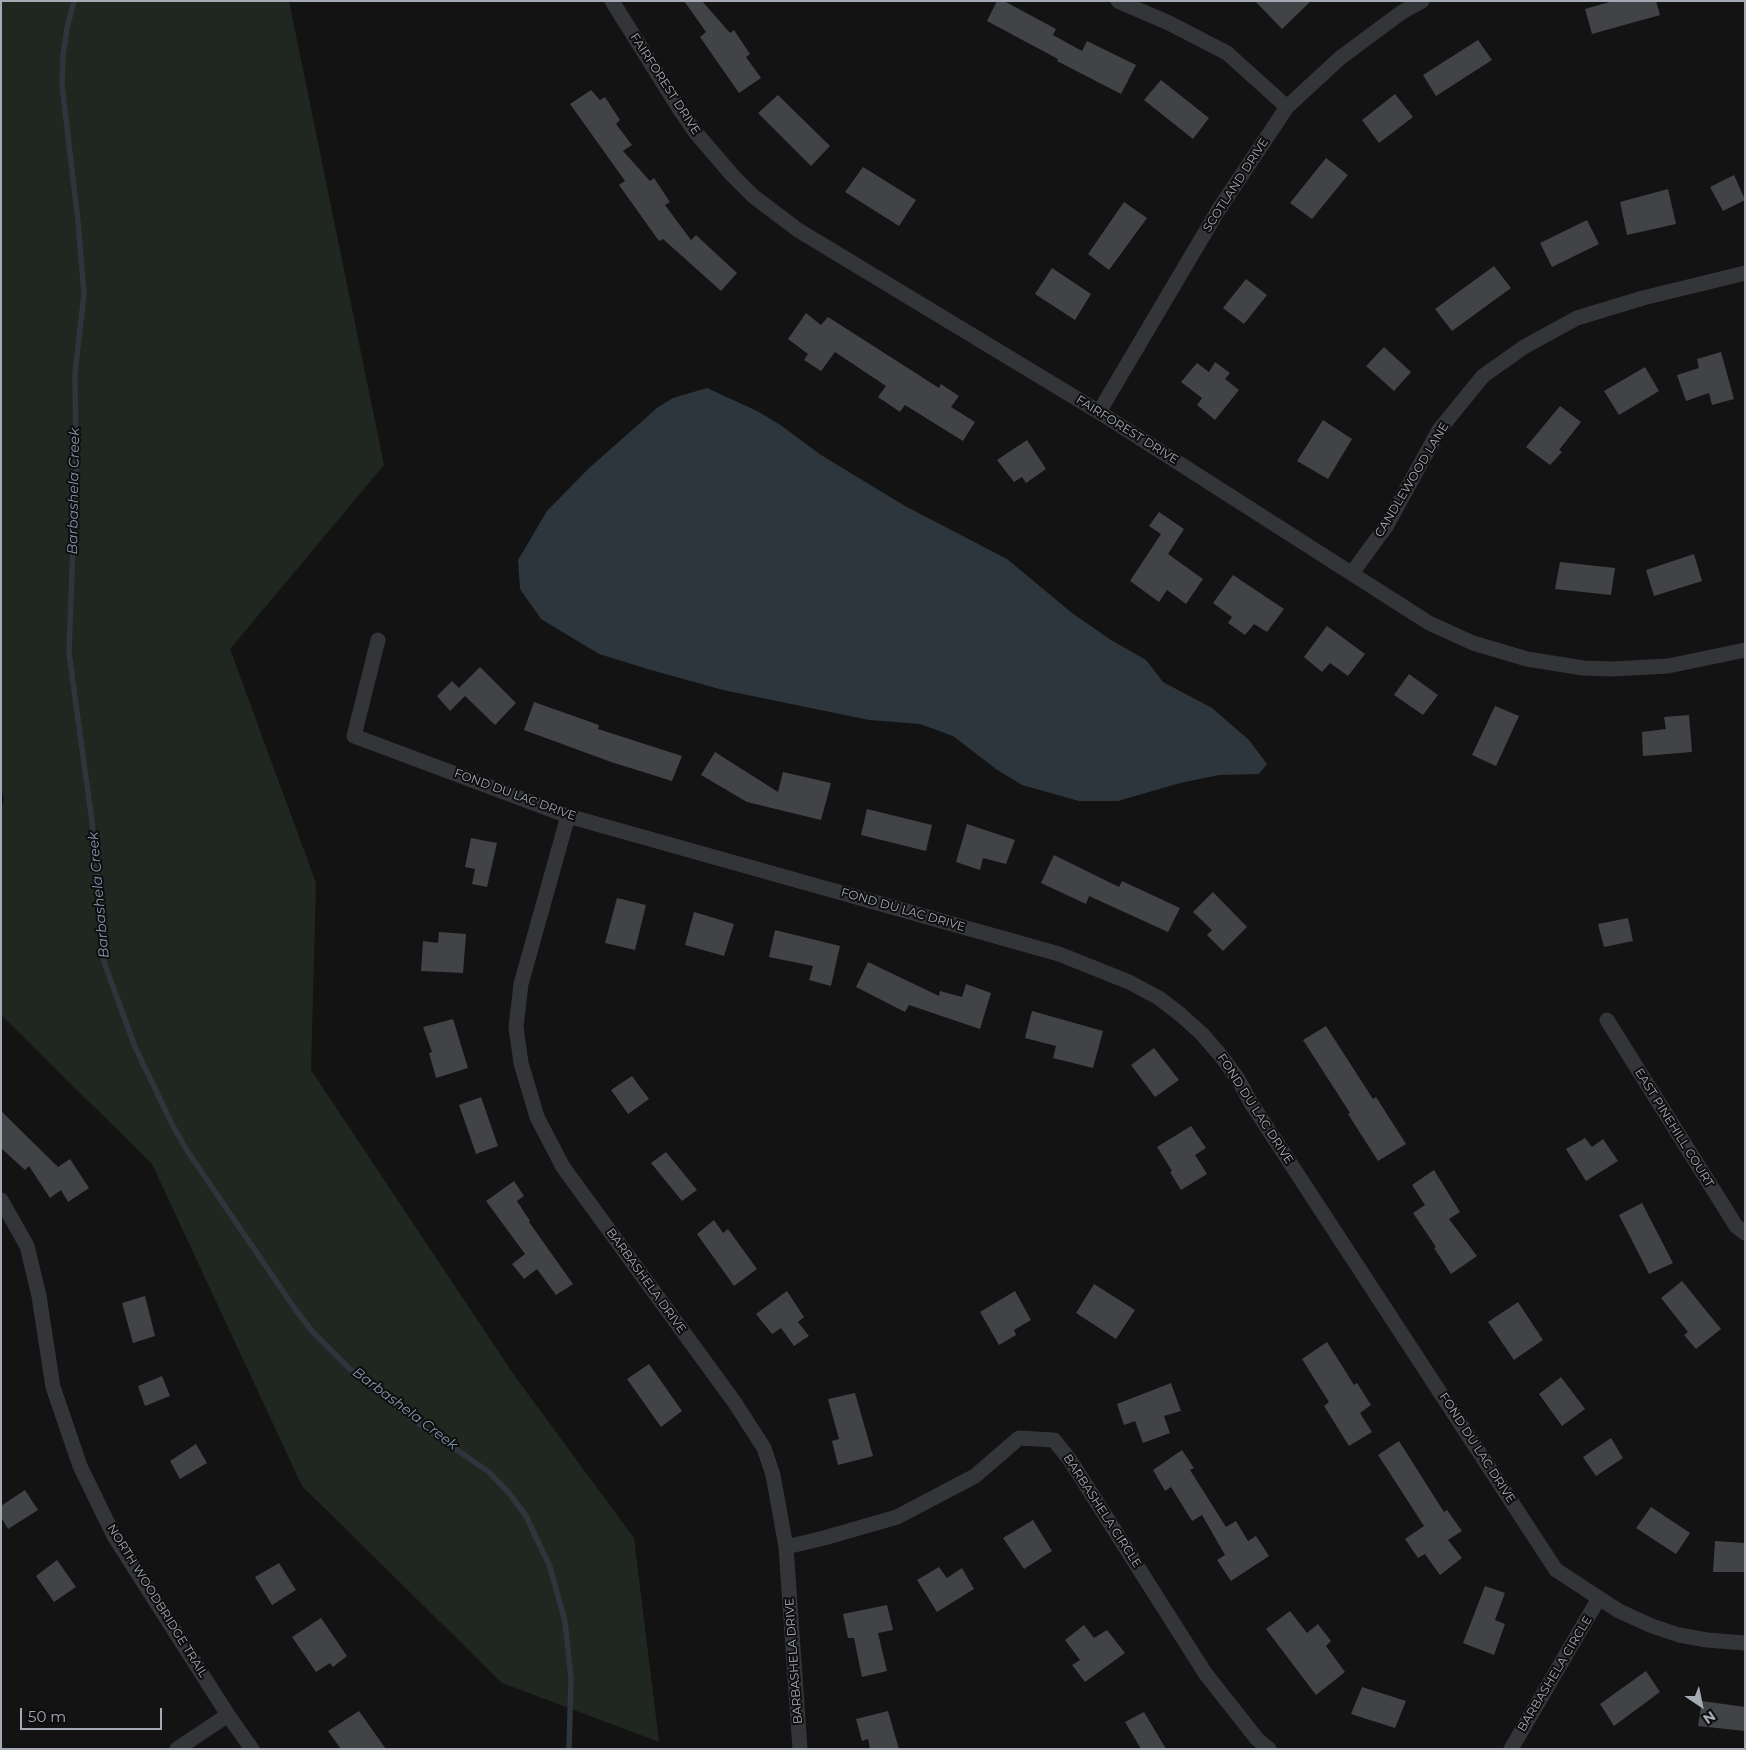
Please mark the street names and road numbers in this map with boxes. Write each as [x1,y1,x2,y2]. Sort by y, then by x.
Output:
street label: FAIRFOREST DRIVE [627,31,703,137]
street label: SCOTLAND DRIVE [1200,135,1272,235]
street label: FAIRFOREST DRIVE [1073,393,1181,467]
street label: CANDLEWOOD LANE [1372,420,1452,540]
street label: FOND DU LAC DRIVE [452,766,578,824]
street label: FOND DU LAC DRIVE [839,885,967,935]
street label: FOND DU LAC DRIVE [1214,1051,1296,1167]
street label: EAST PINEHILL COURT [1631,1066,1717,1190]
street label: BARBASHELA DRIVE [603,1226,689,1336]
street label: FOND DU LAC DRIVE [1436,1390,1518,1506]
street label: BARBASHELA CIRCLE [1060,1452,1144,1570]
street label: NORTH WOODBRIDGE TRAIL [104,1522,210,1680]
street label: BARBASHELA DRIVE [782,1598,806,1724]
street label: BARBASHELA CIRCLE [1515,1614,1595,1734]

